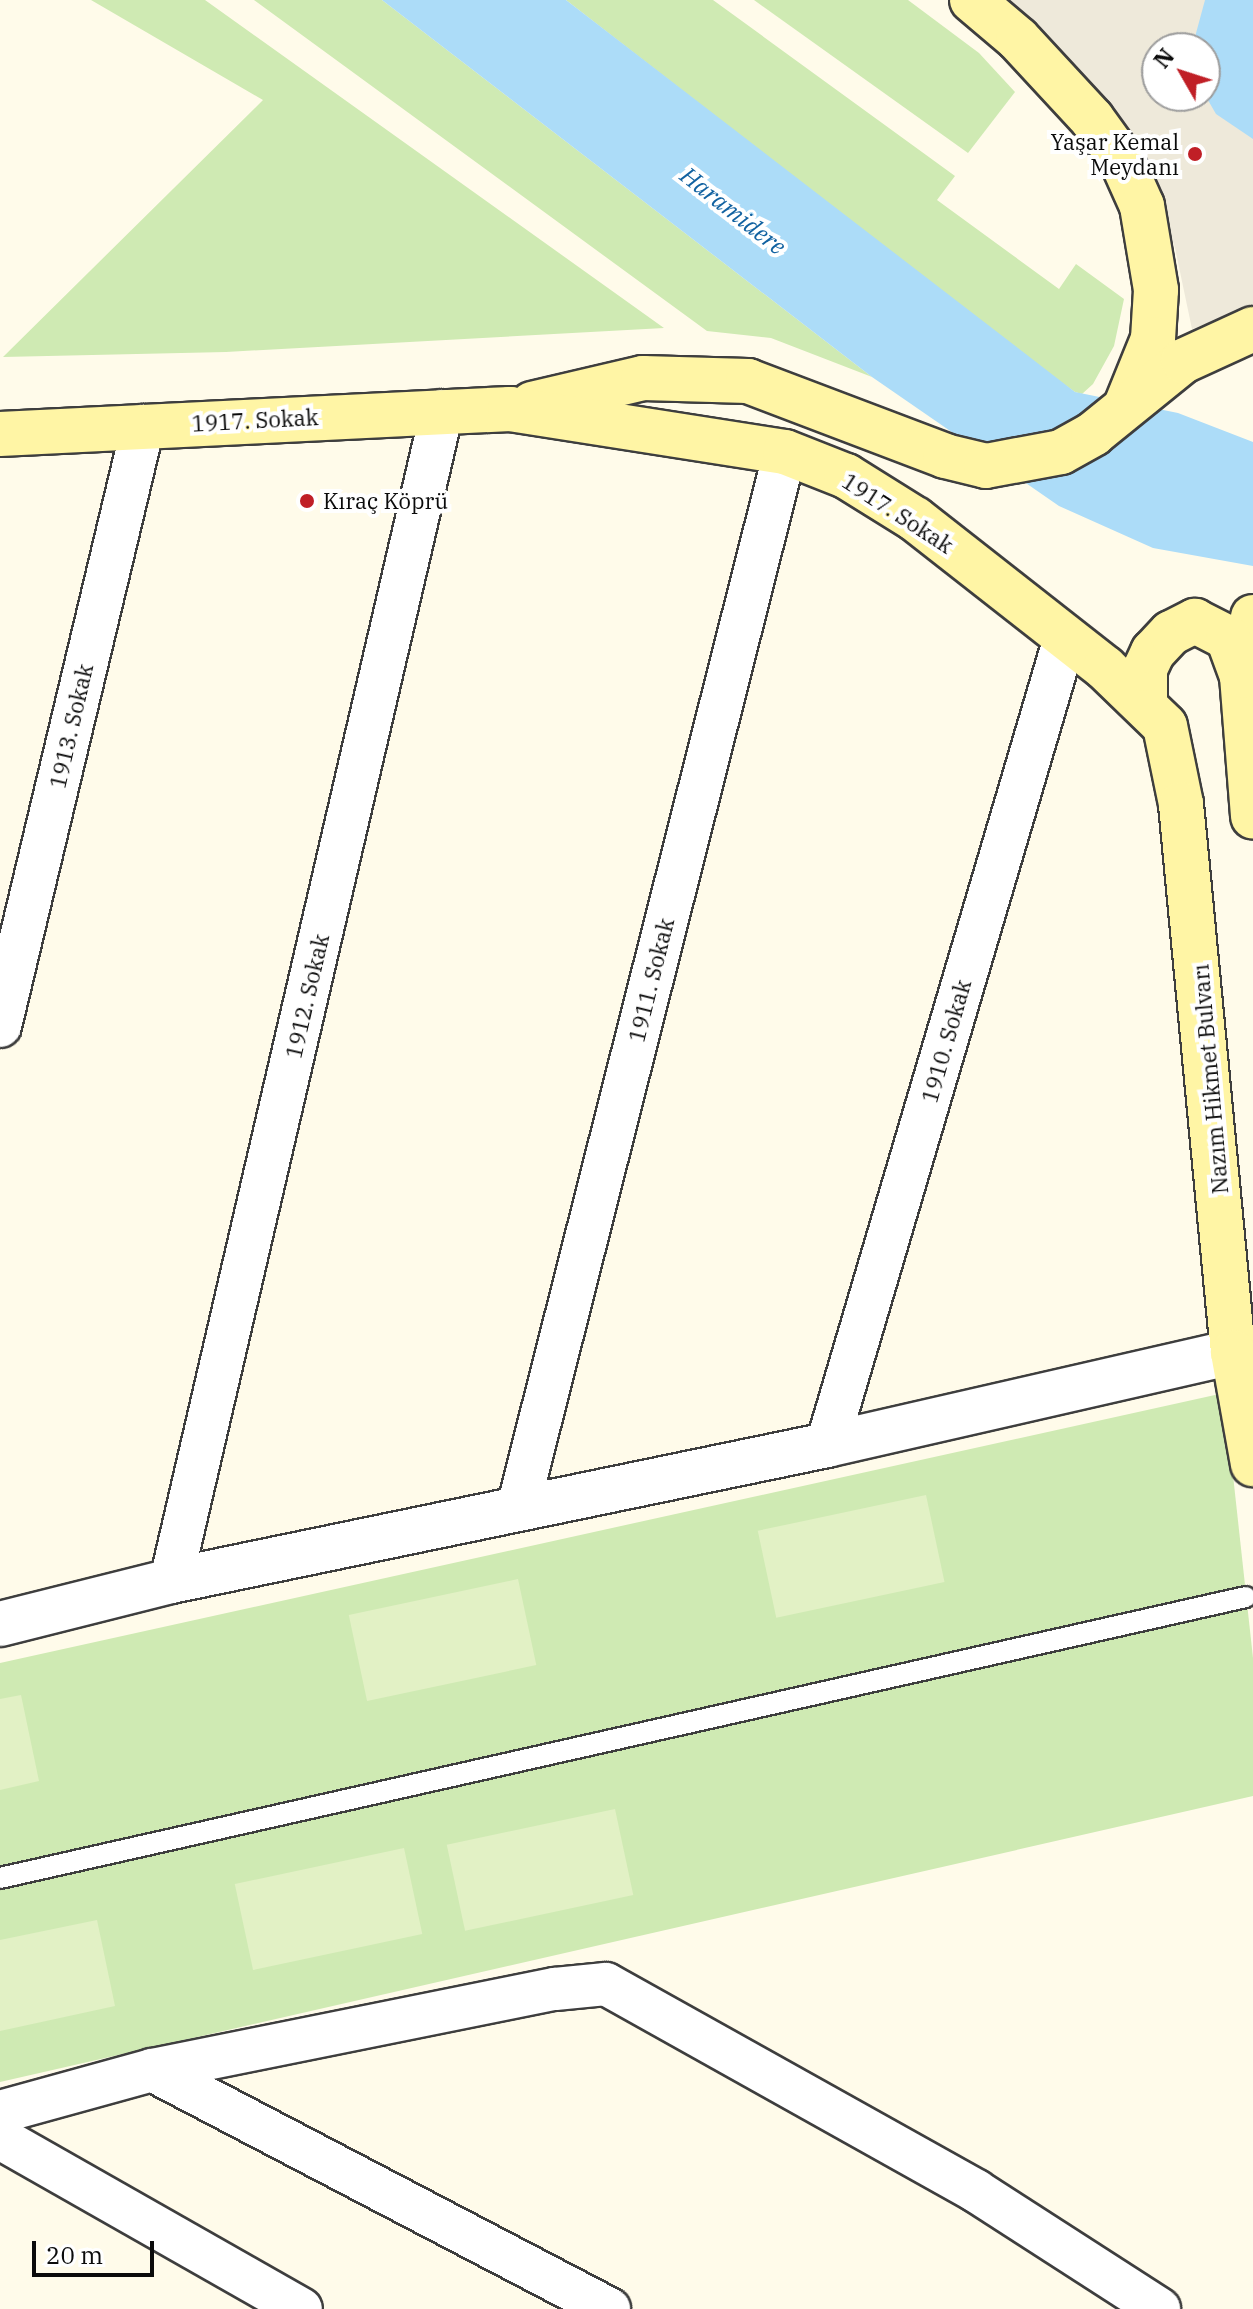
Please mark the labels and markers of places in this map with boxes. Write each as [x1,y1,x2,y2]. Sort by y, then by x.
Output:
place label: Yaşar Kemal Meydanı [1051,128,1179,180]
marker: Yaşar Kemal Meydanı [1186,145,1204,163]
place label: Kıraç Köprü [323,488,448,514]
marker: Kıraç Köprü [298,492,316,510]

